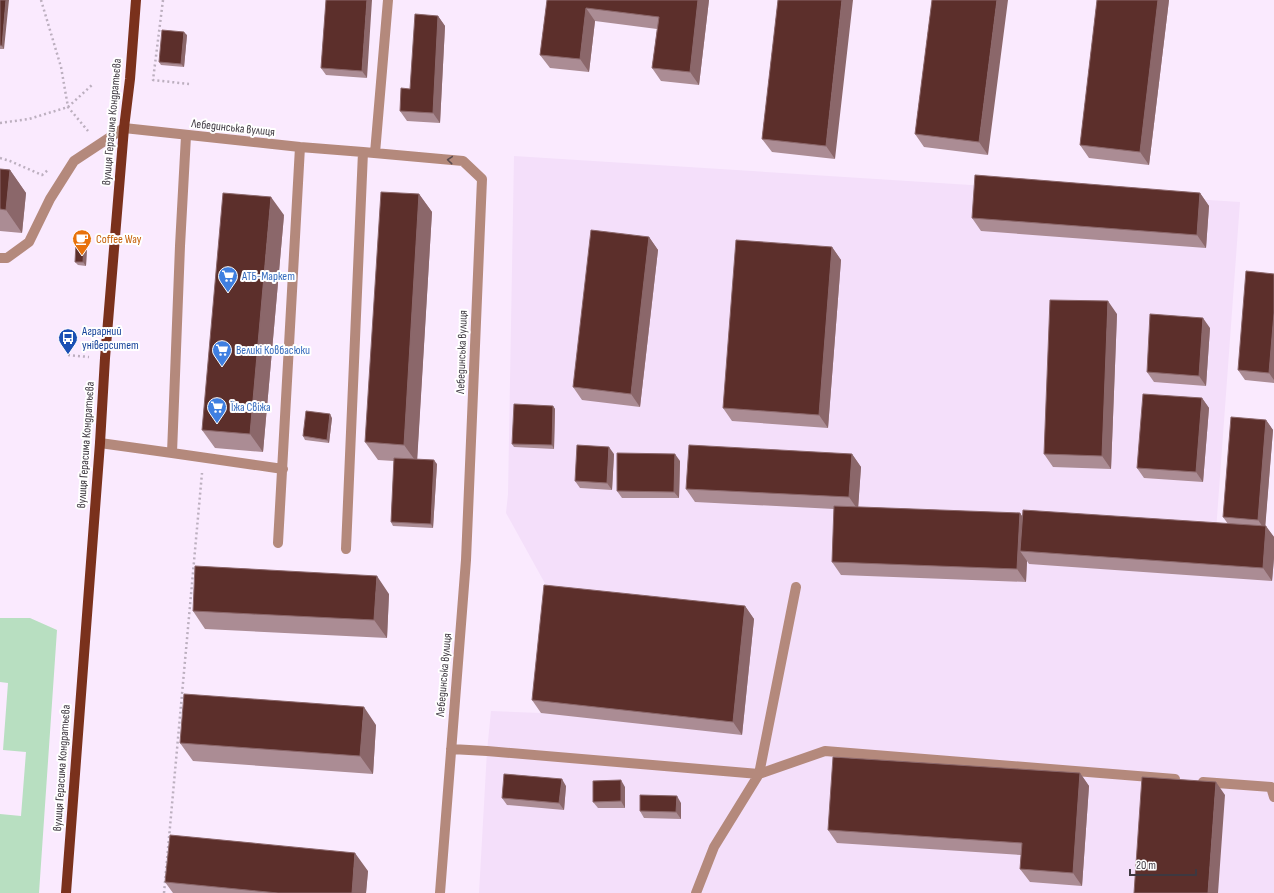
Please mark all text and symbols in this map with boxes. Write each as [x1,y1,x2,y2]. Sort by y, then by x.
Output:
street label: вулиця Герасима Кондратьєва [99,58,125,186]
street label: Лебединська вулиця [189,116,276,140]
one-way arrow [447,156,453,165]
cafe icon: Coffee Way [71,228,93,256]
place label: Coffee Way [96,232,142,247]
supermarket icon: АТБ-Маркет [217,265,239,293]
place label: АТБ-Маркет [241,269,295,284]
street label: Лебединська вулиця [453,310,471,395]
place label: Аграрний університет [81,324,139,353]
bus stop icon: Аграрний університет [57,327,79,355]
supermarket icon: Великі Ковбасюки [211,339,233,367]
place label: Великі Ковбасюки [236,343,310,358]
street label: вулиця Герасима Кондратьєва [74,381,98,509]
supermarket icon: Їжа Свіжа [206,396,228,424]
place label: Їжа Свіжа [230,400,271,415]
street label: Лебединська вулиця [433,632,455,718]
street label: вулиця Герасима Кондратьєва [50,704,74,832]
scale bar [1130,851,1196,877]
text: 20 m [1136,858,1156,873]

